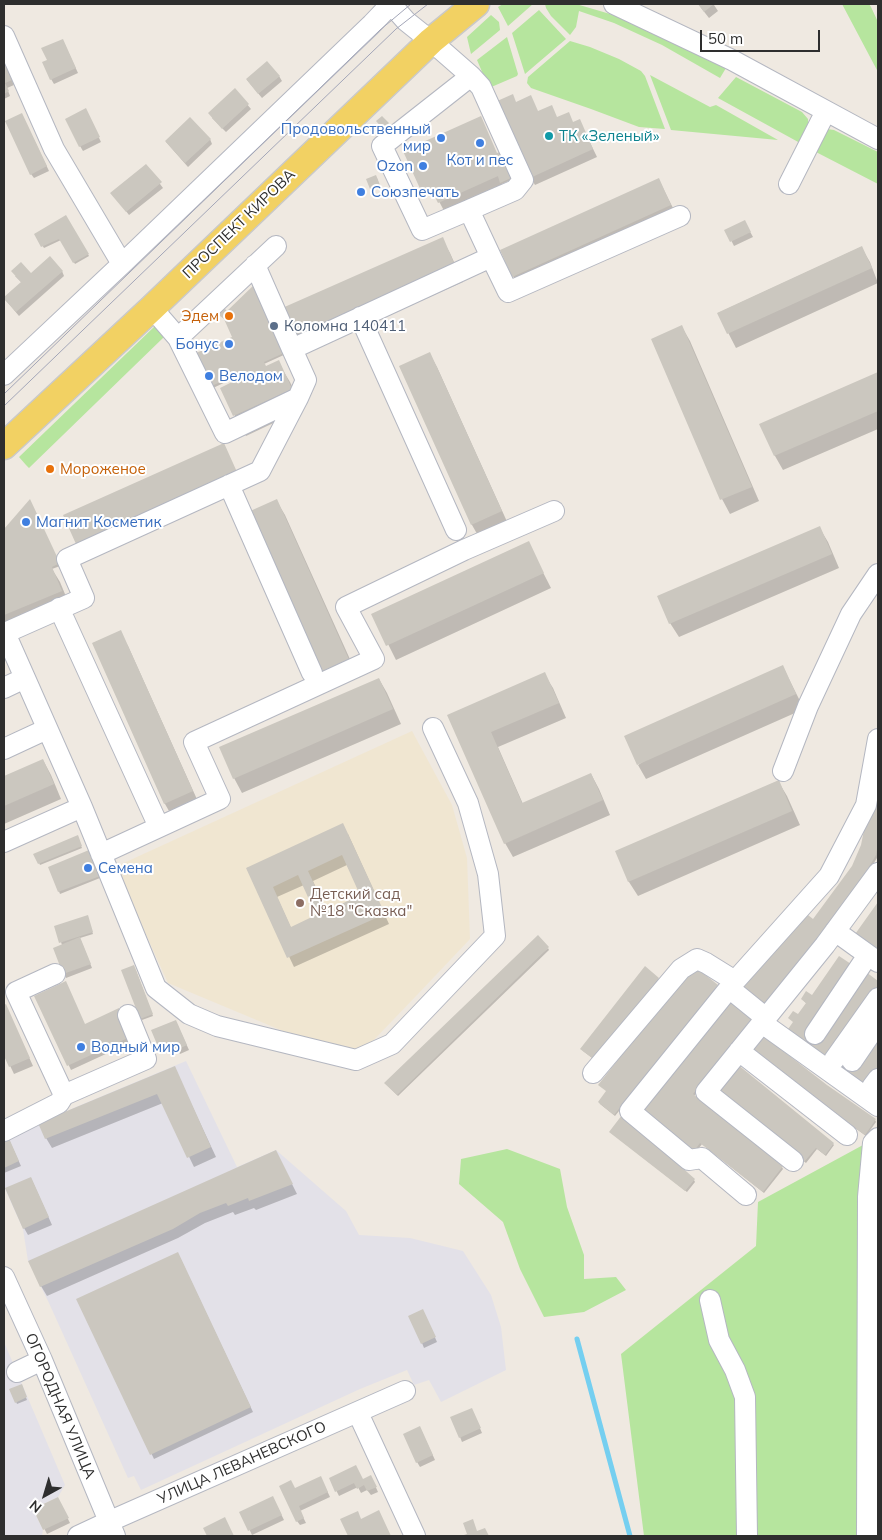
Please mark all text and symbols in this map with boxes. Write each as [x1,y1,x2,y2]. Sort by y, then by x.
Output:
scale bar [702,20,822,52]
text: 50 m [708,29,743,48]
place label: Продовольственный мир [281,120,431,155]
place label: ТК «Зеленый» [559,127,659,145]
marker: ТК «Зеленый» [543,130,555,142]
marker: Продовольственный мир [435,132,447,144]
marker: Кот и пес [474,137,486,149]
place label: Кот и пес [447,151,513,169]
place label: Ozon [376,157,413,175]
marker: Ozon [417,160,429,172]
street label: ПРОСПЕКТ КИРОВА [179,166,299,282]
place label: Союзпечать [371,183,459,201]
marker: Союзпечать [355,186,367,198]
place label: Эдем [181,307,219,325]
marker: Эдем [223,310,235,322]
place label: Коломна 140411 [284,317,406,335]
marker: Коломна 140411 [268,320,280,332]
place label: Бонус [176,335,219,353]
marker: Бонус [223,338,235,350]
place label: Велодом [219,367,283,385]
marker: Велодом [203,370,215,382]
place label: Мороженое [60,460,146,478]
marker: Мороженое [44,463,56,475]
place label: Магнит Косметик [36,513,162,531]
marker: Магнит Косметик [20,516,32,528]
place label: Семена [98,859,153,877]
marker: Семена [82,862,94,874]
place label: Детский сад №18 "Сказка" [310,885,412,920]
marker: Детский сад №18 "Сказка" [294,897,306,909]
place label: Водный мир [91,1038,180,1056]
marker: Водный мир [75,1041,87,1053]
street label: ОГОРОДНАЯ УЛИЦА [21,1330,99,1482]
street label: УЛИЦА ЛЕВАНЕВСКОГО [155,1418,329,1508]
north arrow [20,1470,70,1520]
text: N [26,1496,45,1517]

